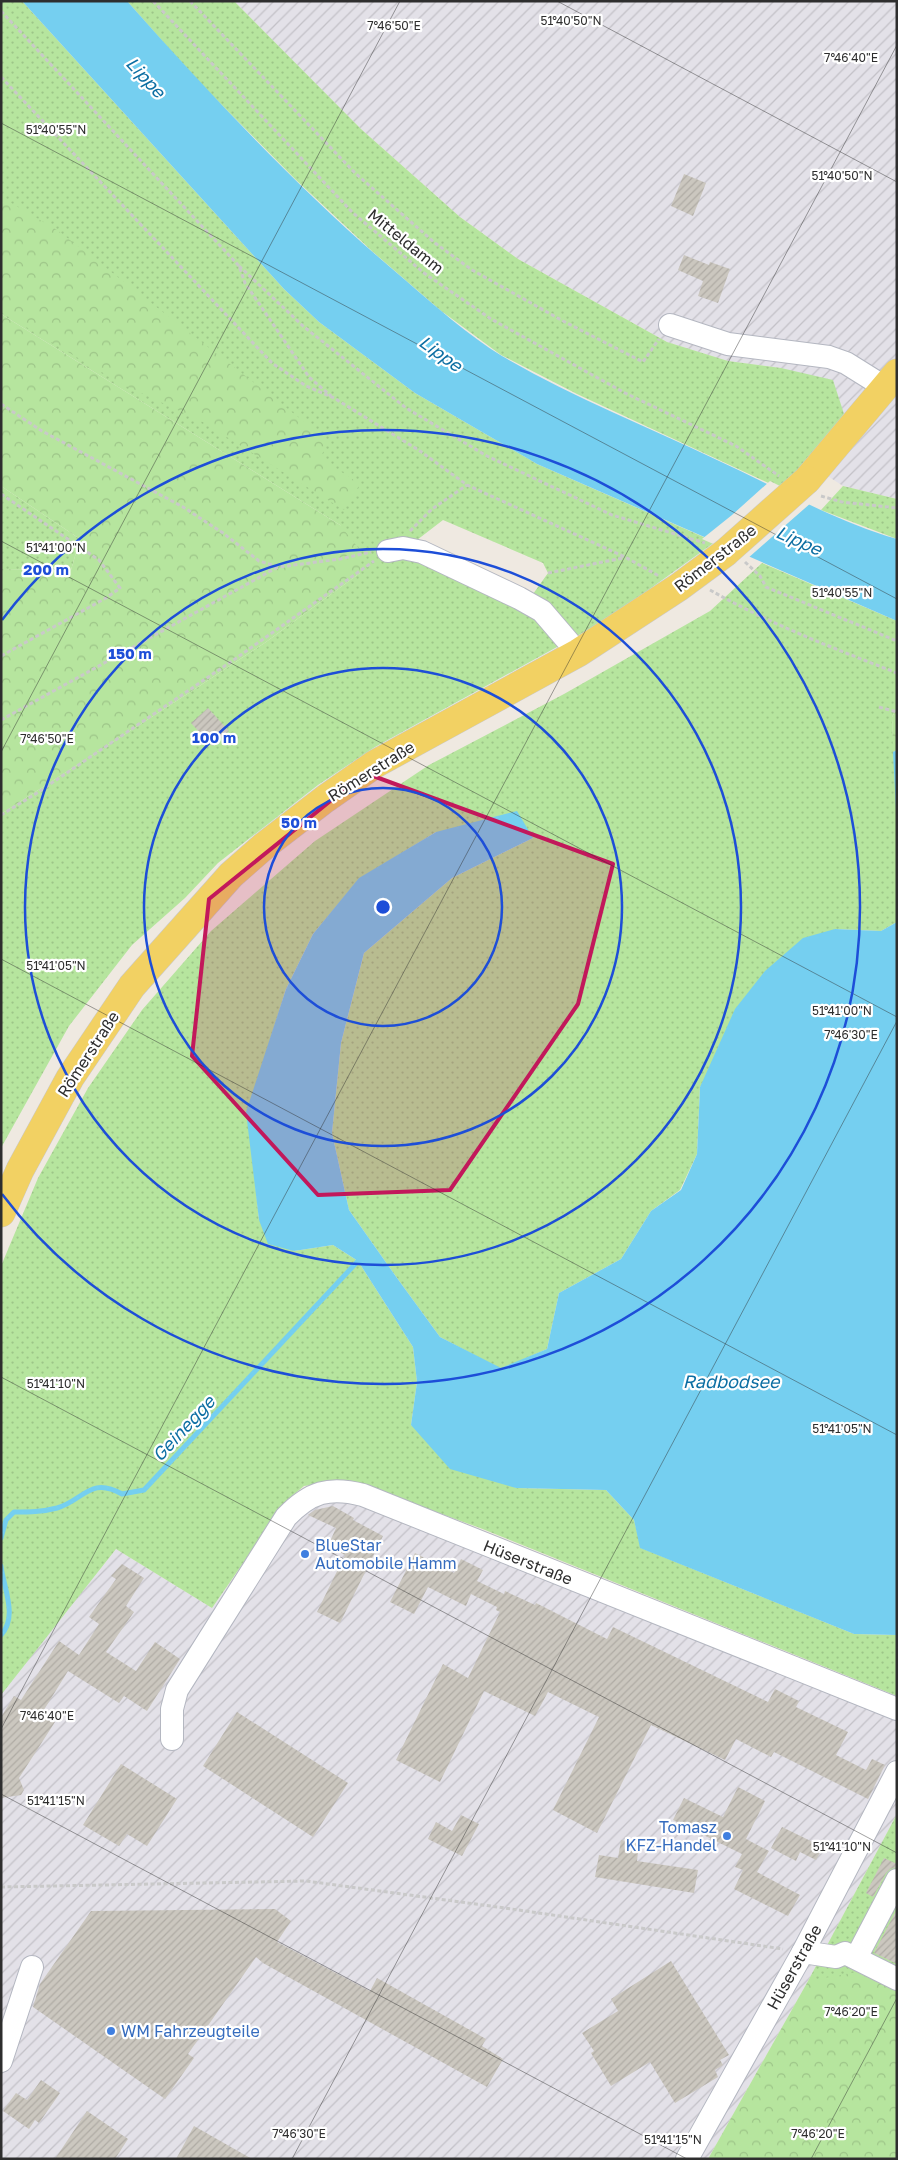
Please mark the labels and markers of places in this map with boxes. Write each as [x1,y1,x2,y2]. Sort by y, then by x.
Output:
centre of rings [374,898,392,916]
place label: BlueStar Automobile Hamm [315,1535,457,1573]
marker: BlueStar Automobile Hamm [299,1548,311,1560]
place label: Tomasz KFZ-Handel [625,1817,717,1855]
marker: Tomasz KFZ-Handel [721,1830,733,1842]
place label: WM Fahrzeugteile [121,2021,260,2041]
marker: WM Fahrzeugteile [105,2025,117,2037]

